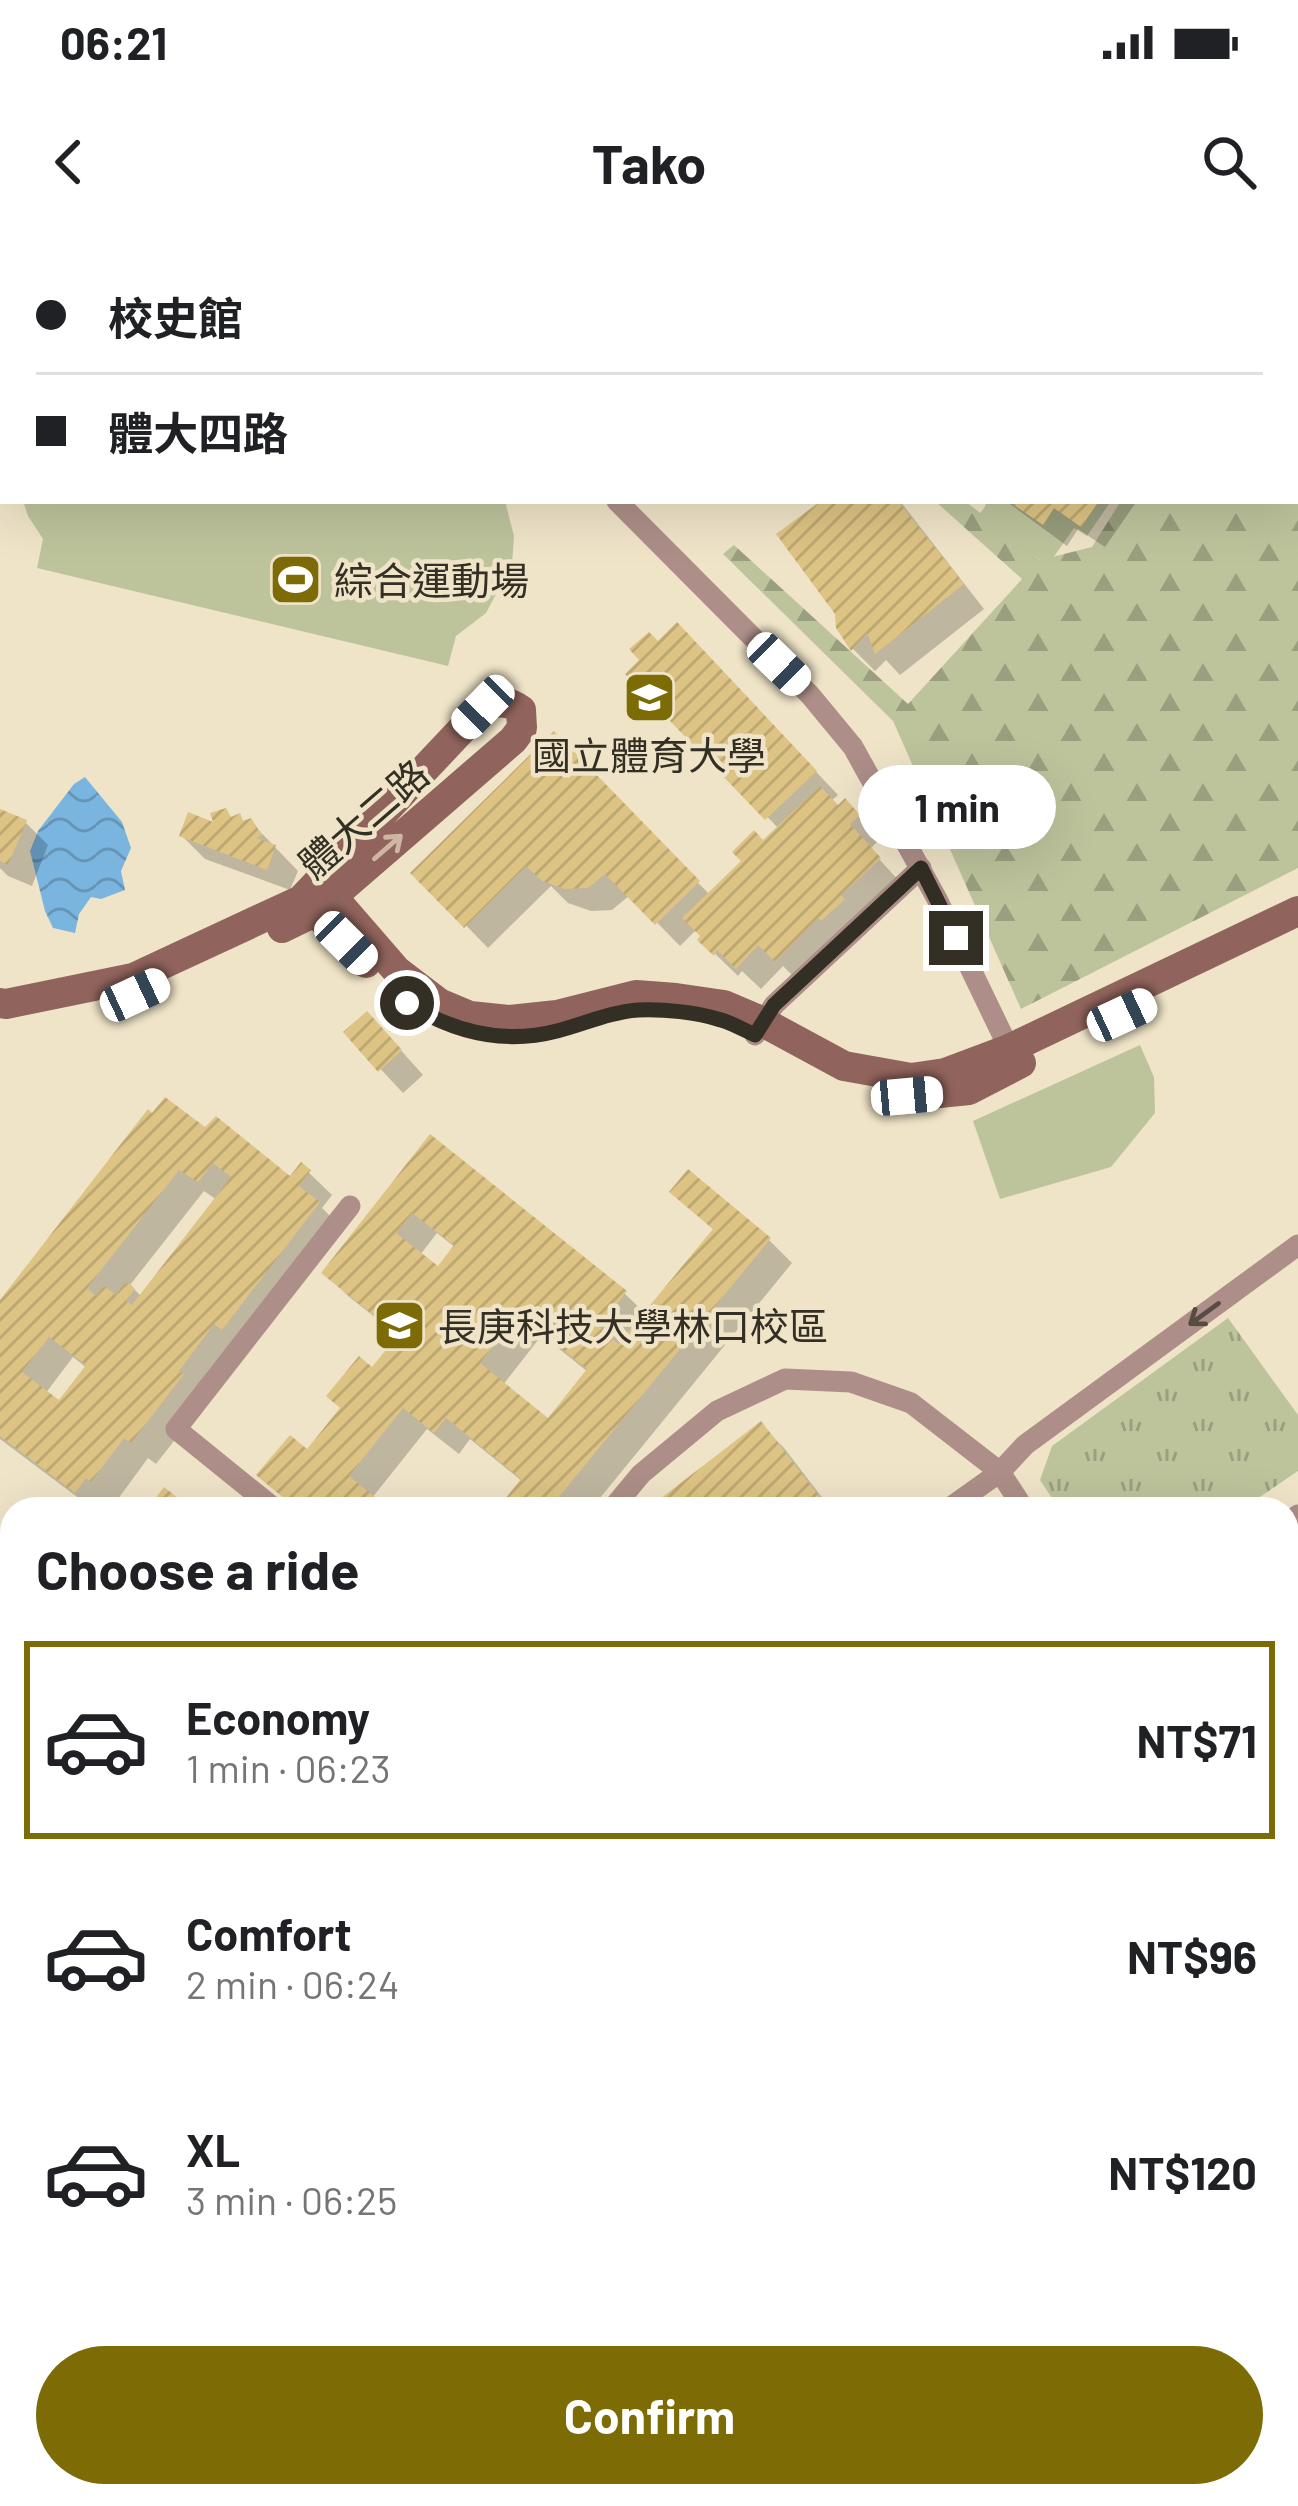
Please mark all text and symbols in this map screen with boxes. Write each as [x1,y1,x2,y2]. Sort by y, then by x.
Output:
text: 06:21 [60,15,167,69]
icon: back [36,129,102,195]
icon: search [1196,129,1262,195]
text: Tako [592,130,706,195]
text: 校史館 [108,290,243,344]
text: 體大四路 [108,405,288,459]
sports icon: 綜合運動場 [267,551,323,607]
place label: 綜合運動場 [334,556,529,603]
car [741,626,817,702]
car [445,669,521,745]
school or university icon: 國立體育大學 [621,669,677,725]
place label: 國立體育大學 [532,731,766,778]
street label: 體大二路 [289,749,437,887]
callout: 1 min [857,764,1055,848]
text: 1 min [914,783,1000,830]
one-way arrow [372,834,403,862]
car [308,905,384,981]
route end [929,911,983,965]
car [95,963,175,1027]
route start [380,976,434,1030]
car [1082,983,1162,1047]
car [870,1075,944,1117]
school or university icon: 長庚科技大學林口校區 [371,1297,427,1353]
one-way arrow [1188,1301,1221,1327]
place label: 長庚科技大學林口校區 [438,1302,828,1349]
text: Choose a ride [36,1536,360,1601]
icon: car [42,1686,150,1794]
text: Economy [186,1690,370,1744]
text: NT$71 [1136,1713,1257,1767]
text: 1 min · 06:23 [186,1744,391,1791]
icon: car [42,1902,150,2010]
text: Comfort [186,1906,352,1960]
text: NT$96 [1127,1929,1257,1983]
text: 2 min · 06:24 [186,1960,399,2007]
icon: car [42,2118,150,2226]
text: XL [186,2122,240,2176]
text: NT$120 [1108,2145,1257,2199]
text: 3 min · 06:25 [186,2176,397,2223]
button: Confirm [36,2346,1263,2484]

